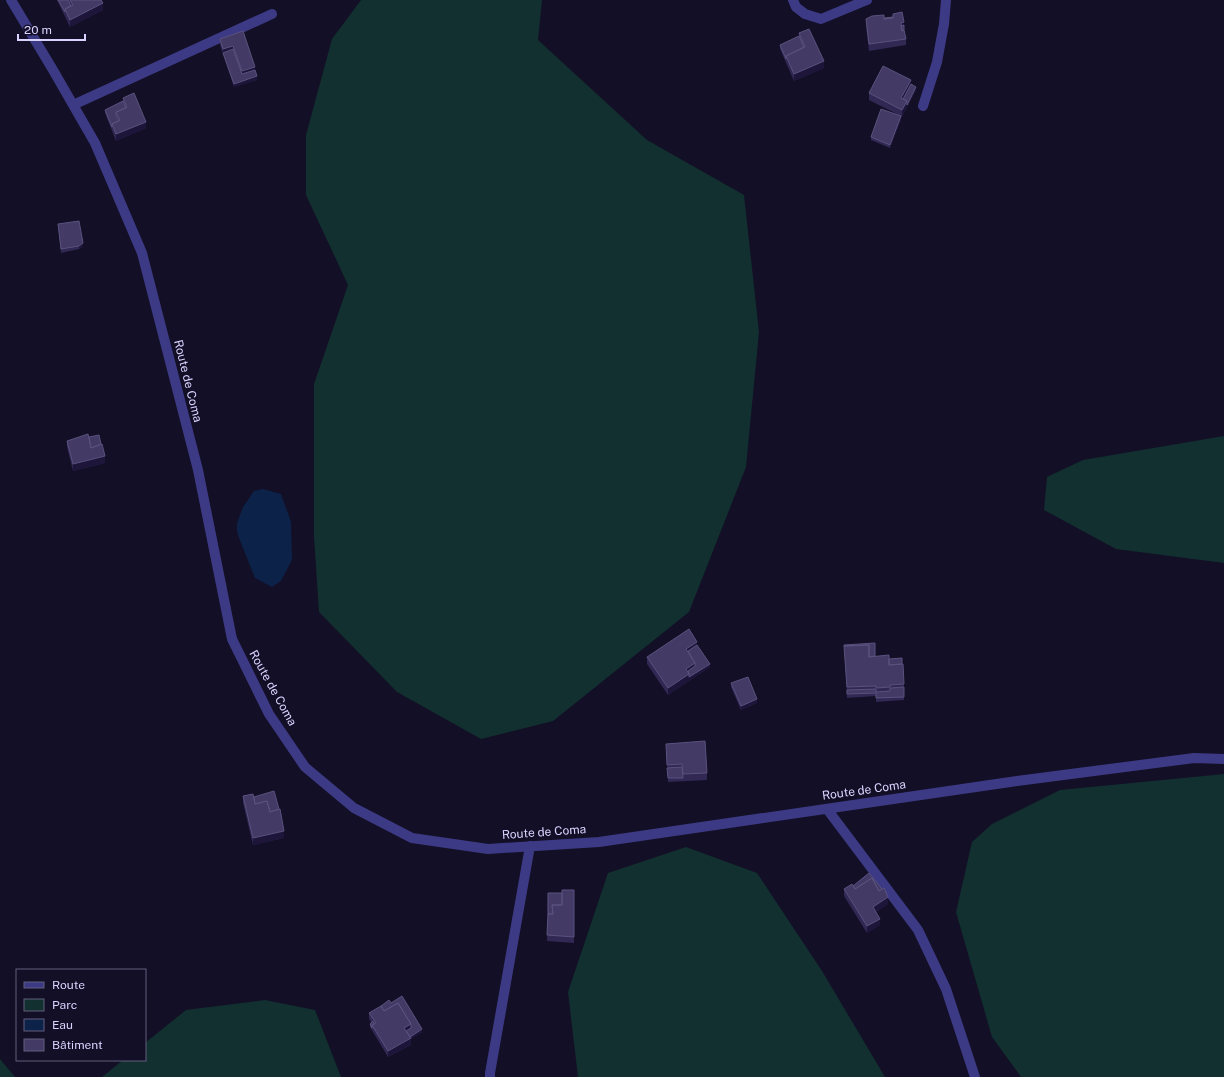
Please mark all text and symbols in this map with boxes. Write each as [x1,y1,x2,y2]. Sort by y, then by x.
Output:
scale bar [18,16,85,42]
text: 20 m [24,23,52,37]
street label: Route de Coma [171,338,205,424]
street label: Route de Coma [246,648,300,728]
street label: Route de Coma [821,777,907,803]
street label: Route de Coma [501,822,587,842]
legend [16,969,146,1061]
text: Route [52,978,85,992]
text: Parc [52,998,77,1012]
text: Eau [52,1018,73,1032]
text: Bâtiment [52,1038,103,1052]

